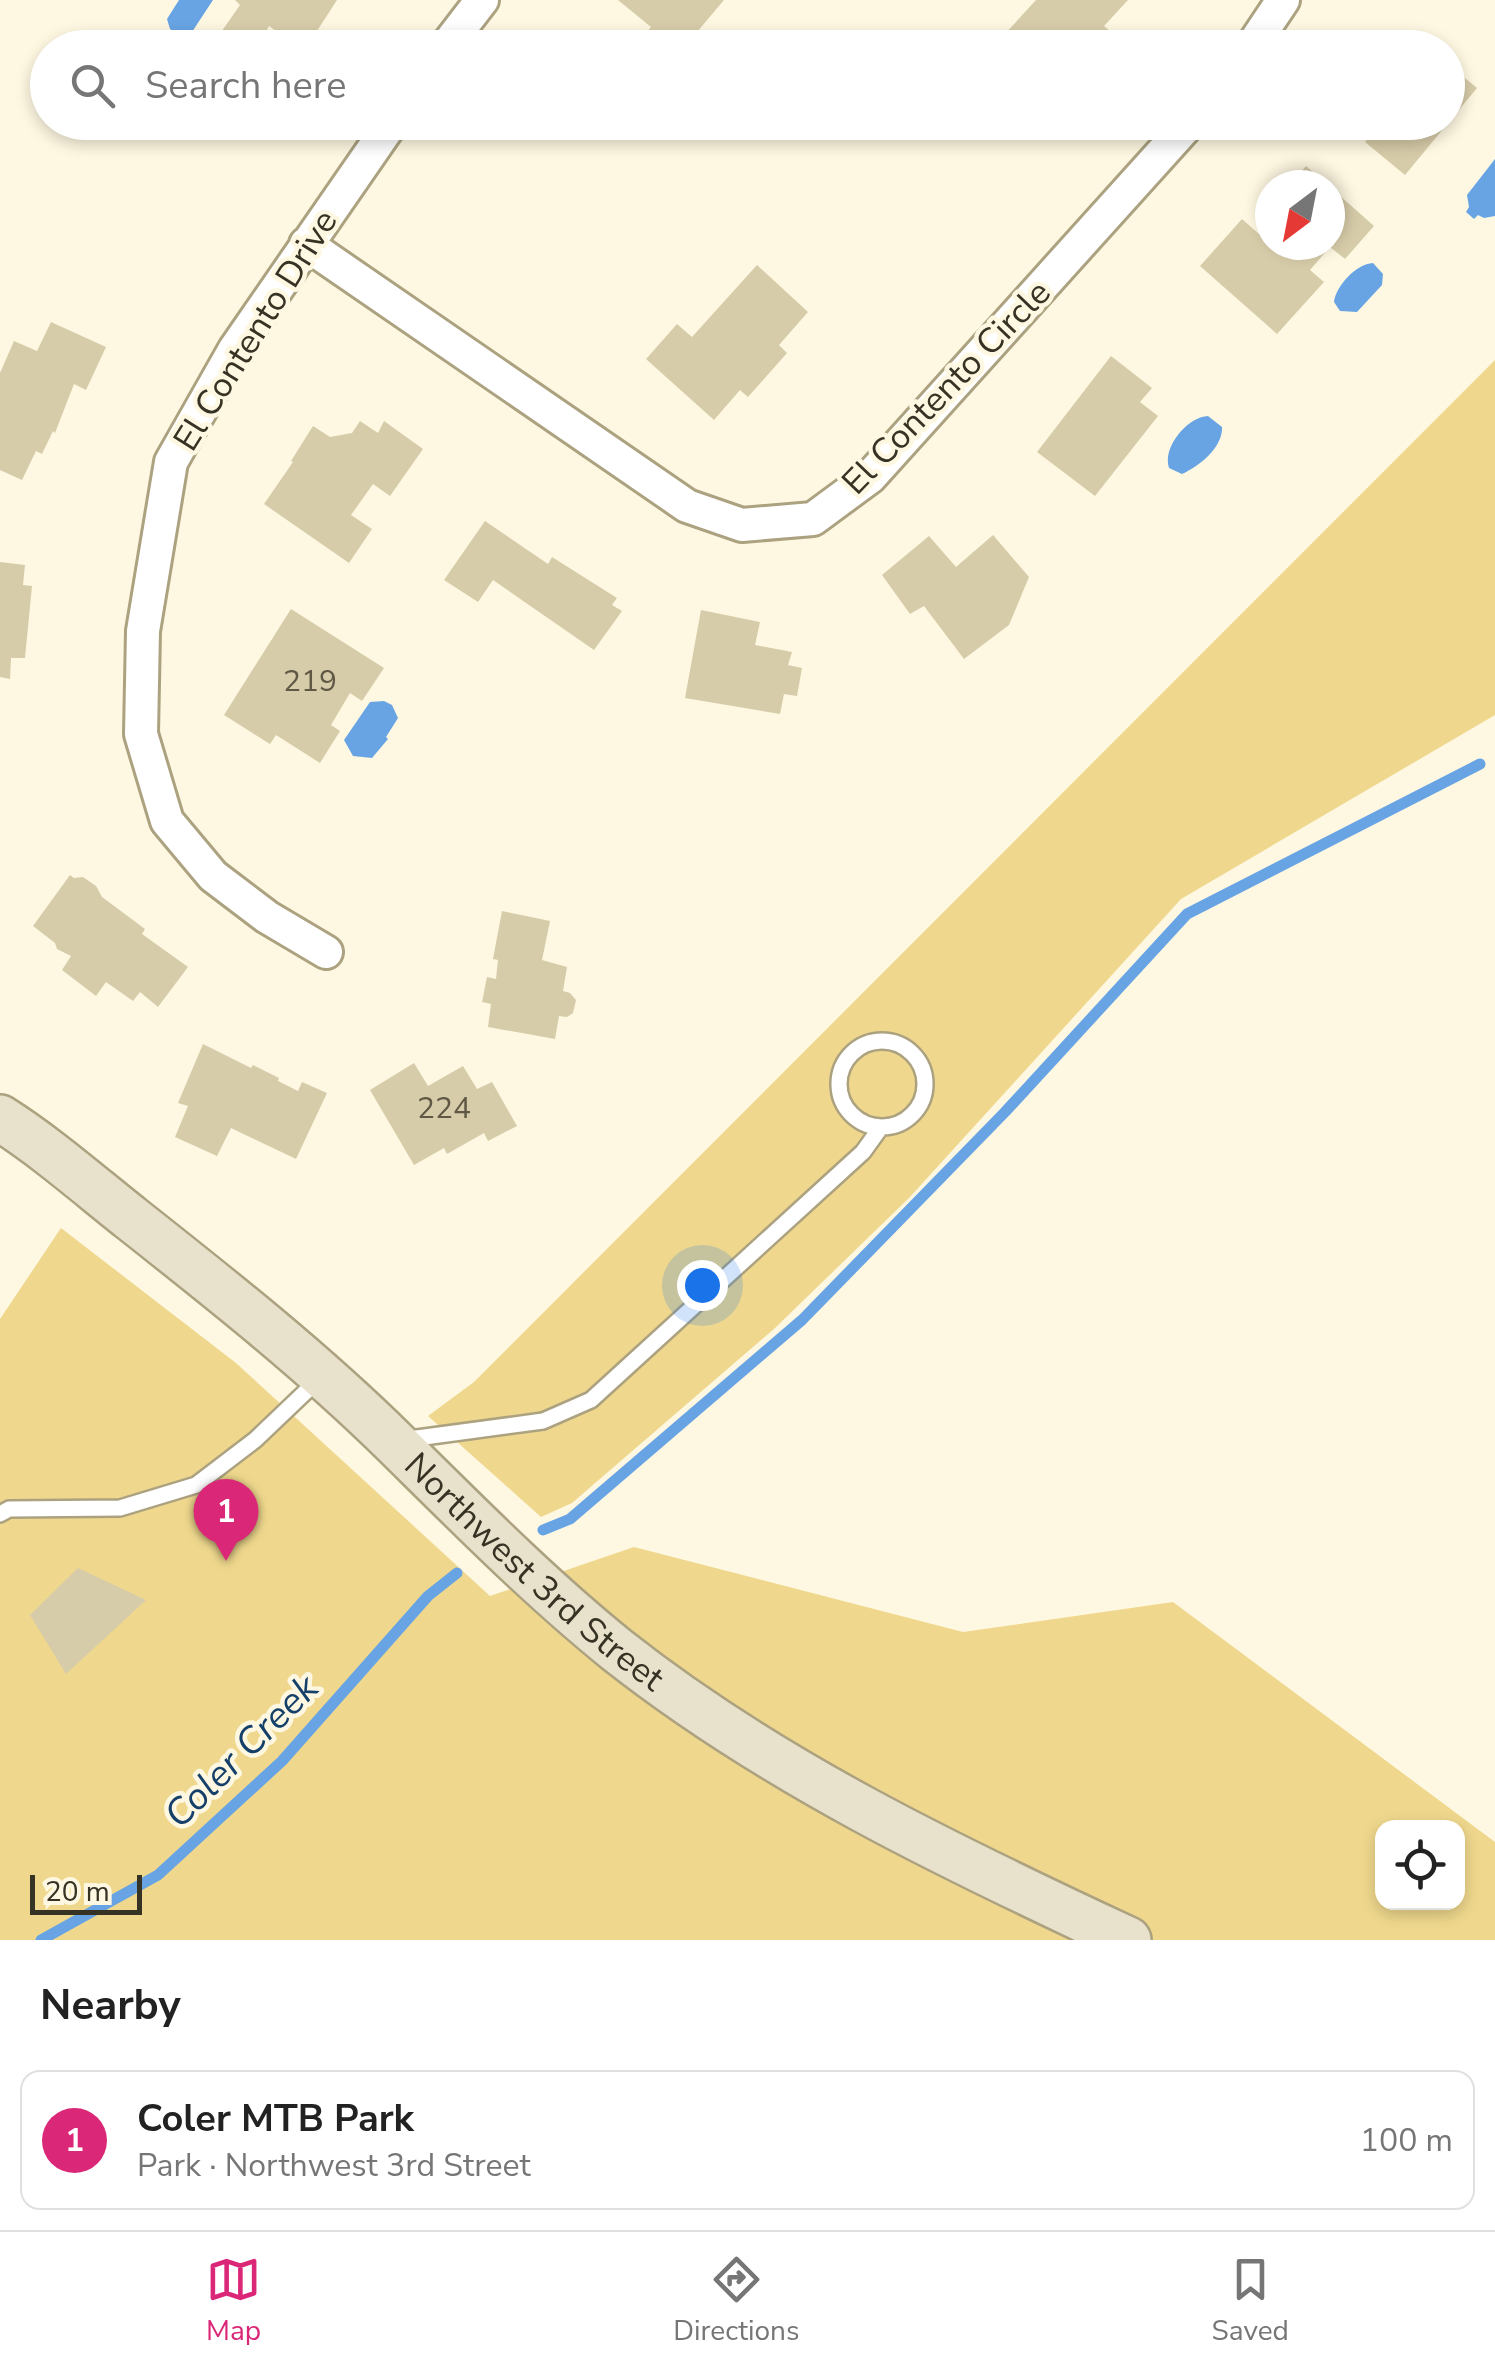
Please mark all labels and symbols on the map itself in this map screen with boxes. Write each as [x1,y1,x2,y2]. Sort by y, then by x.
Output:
north arrow [1255,170,1345,260]
street label: El Contento Drive [162,201,348,460]
street label: El Contento Circle [832,270,1061,505]
house number: 219 [283,661,337,702]
house number: 224 [417,1088,471,1129]
your location [677,1260,728,1311]
street label: Northwest 3rd Street [394,1442,674,1702]
pin: 1 [194,1478,258,1561]
water label: Coler Creek [153,1662,330,1840]
scale bar [30,1870,142,1914]

